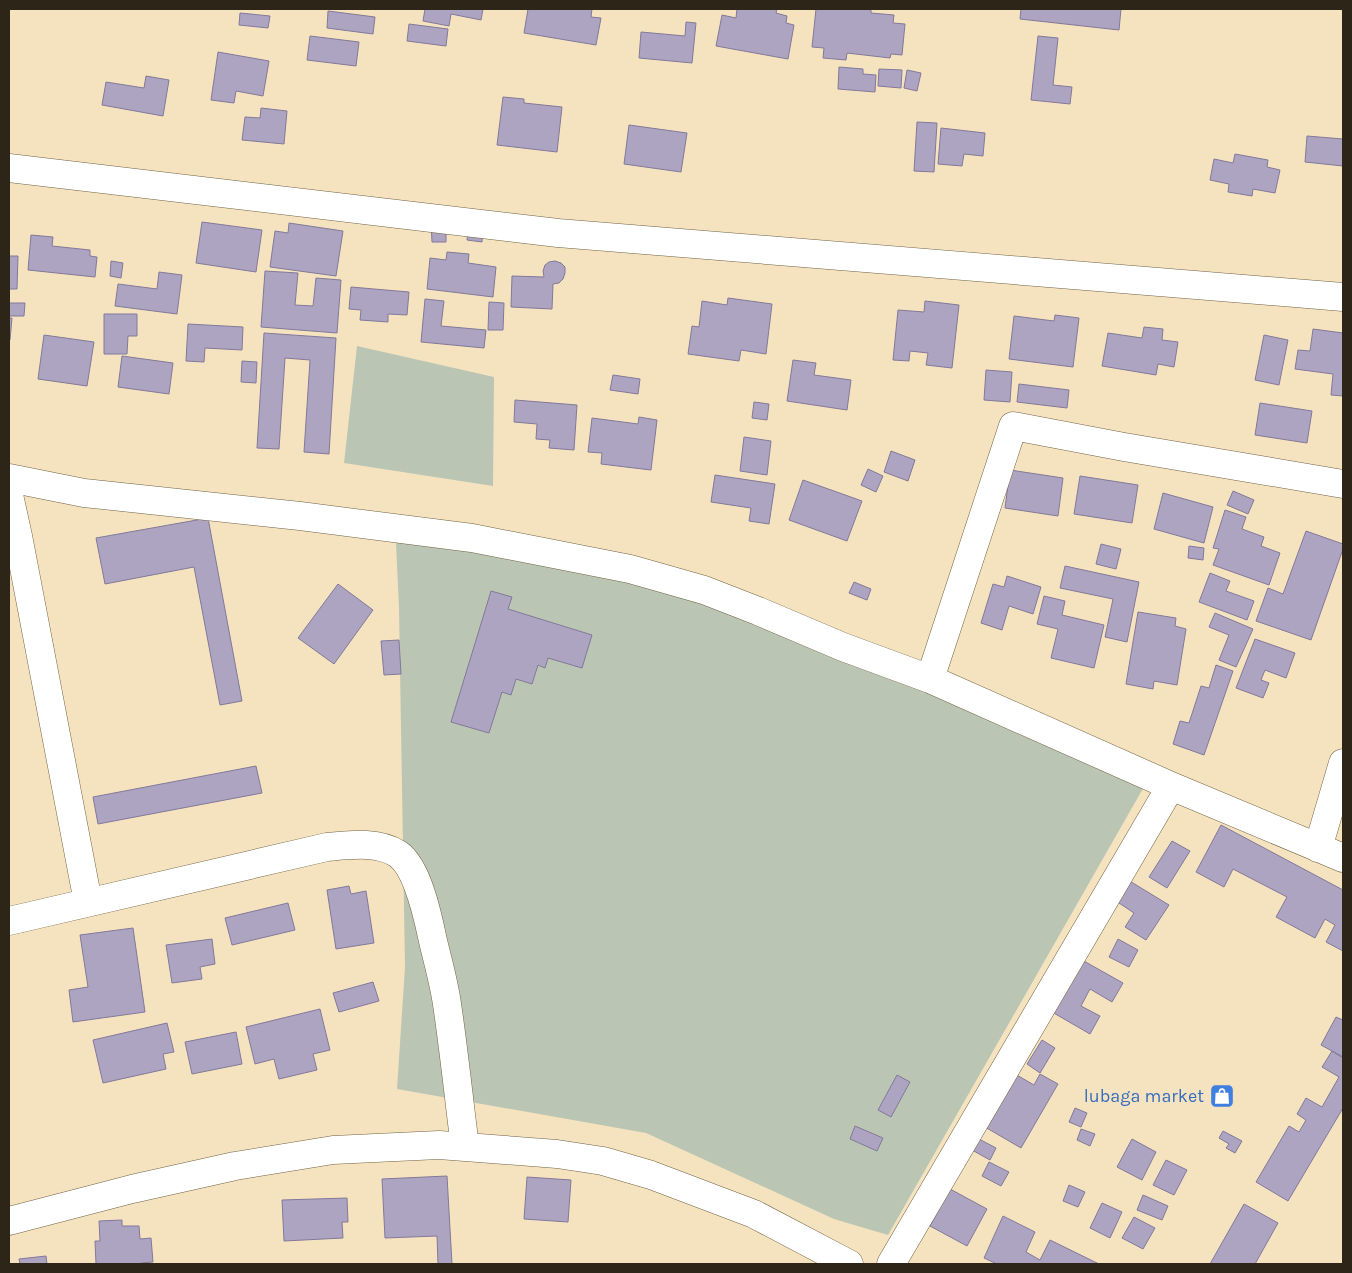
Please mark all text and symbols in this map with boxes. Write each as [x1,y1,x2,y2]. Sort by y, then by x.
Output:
shop icon: lubaga market [1209,1083,1235,1109]
place label: lubaga market [1084,1085,1204,1107]

